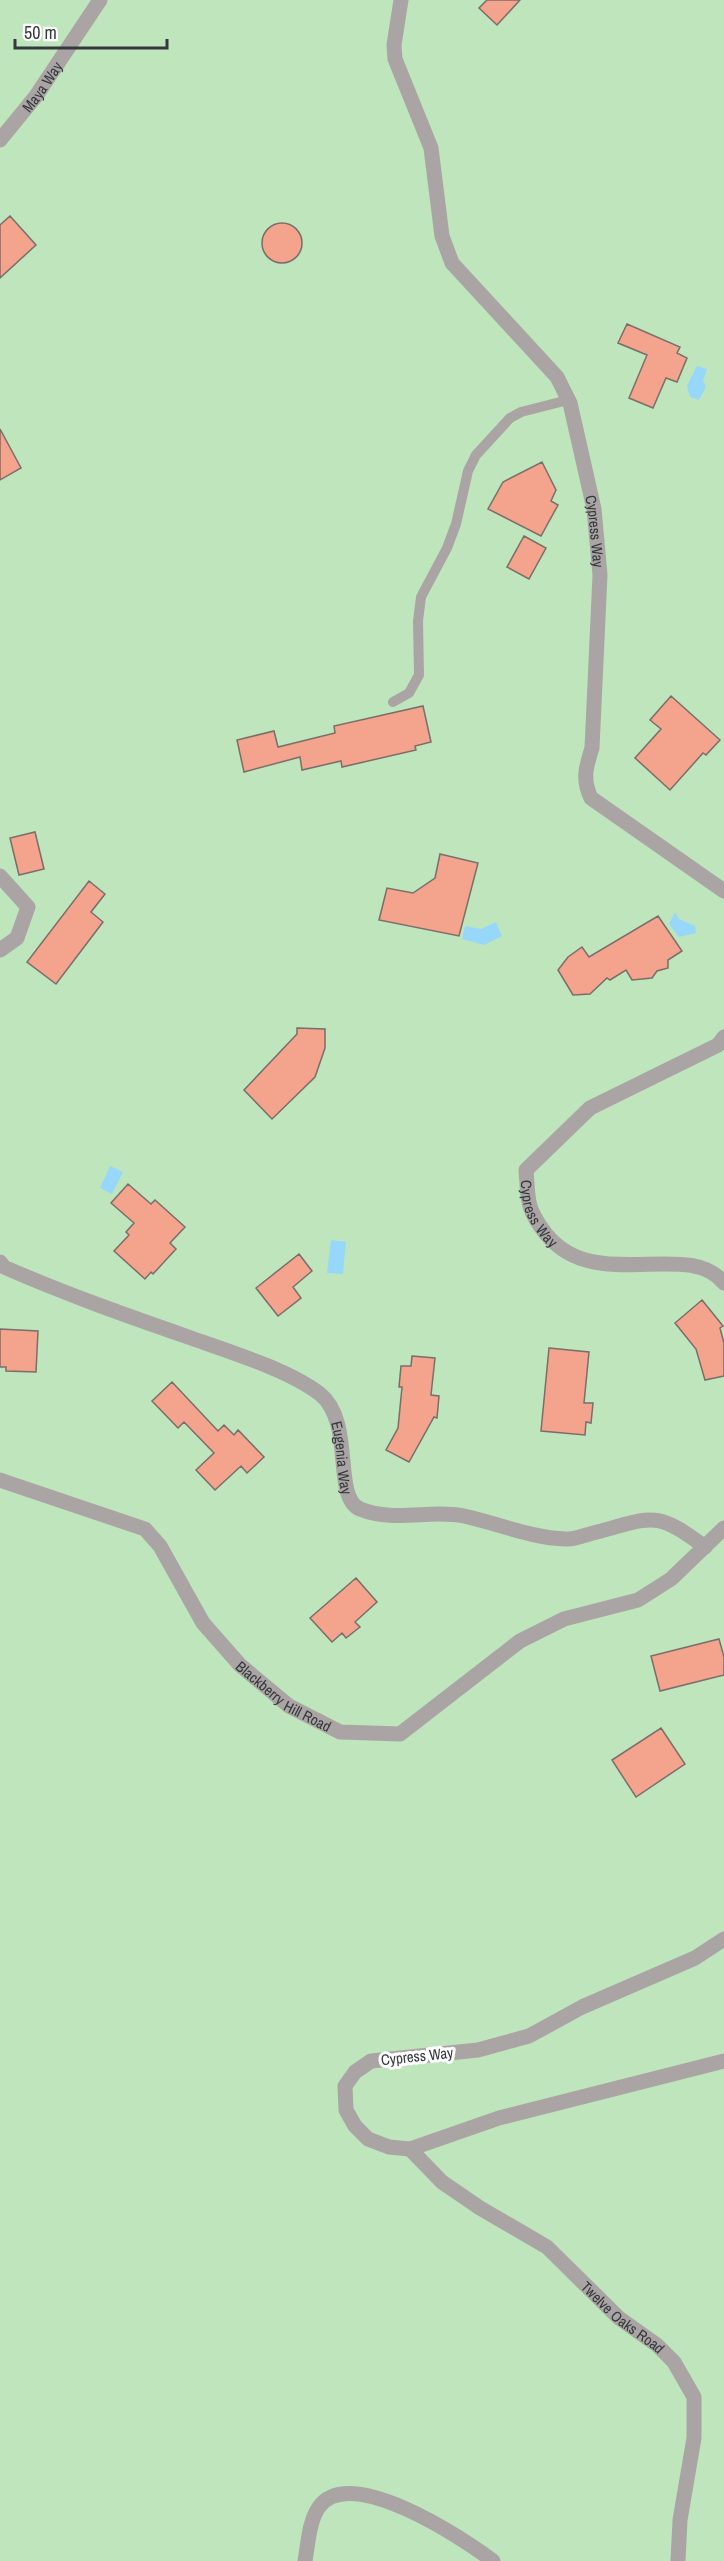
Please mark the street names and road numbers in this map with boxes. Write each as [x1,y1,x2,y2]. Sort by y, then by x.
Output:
street label: Maya Way [17,56,67,116]
street label: Cypress Way [581,493,610,569]
street label: Cypress Way [516,1179,563,1252]
street label: Eugenia Way [327,1419,358,1498]
street label: Blackberry Hill Road [232,1656,335,1736]
street label: Cypress Way [380,2042,455,2070]
street label: Twelve Oaks Road [577,2276,670,2358]

